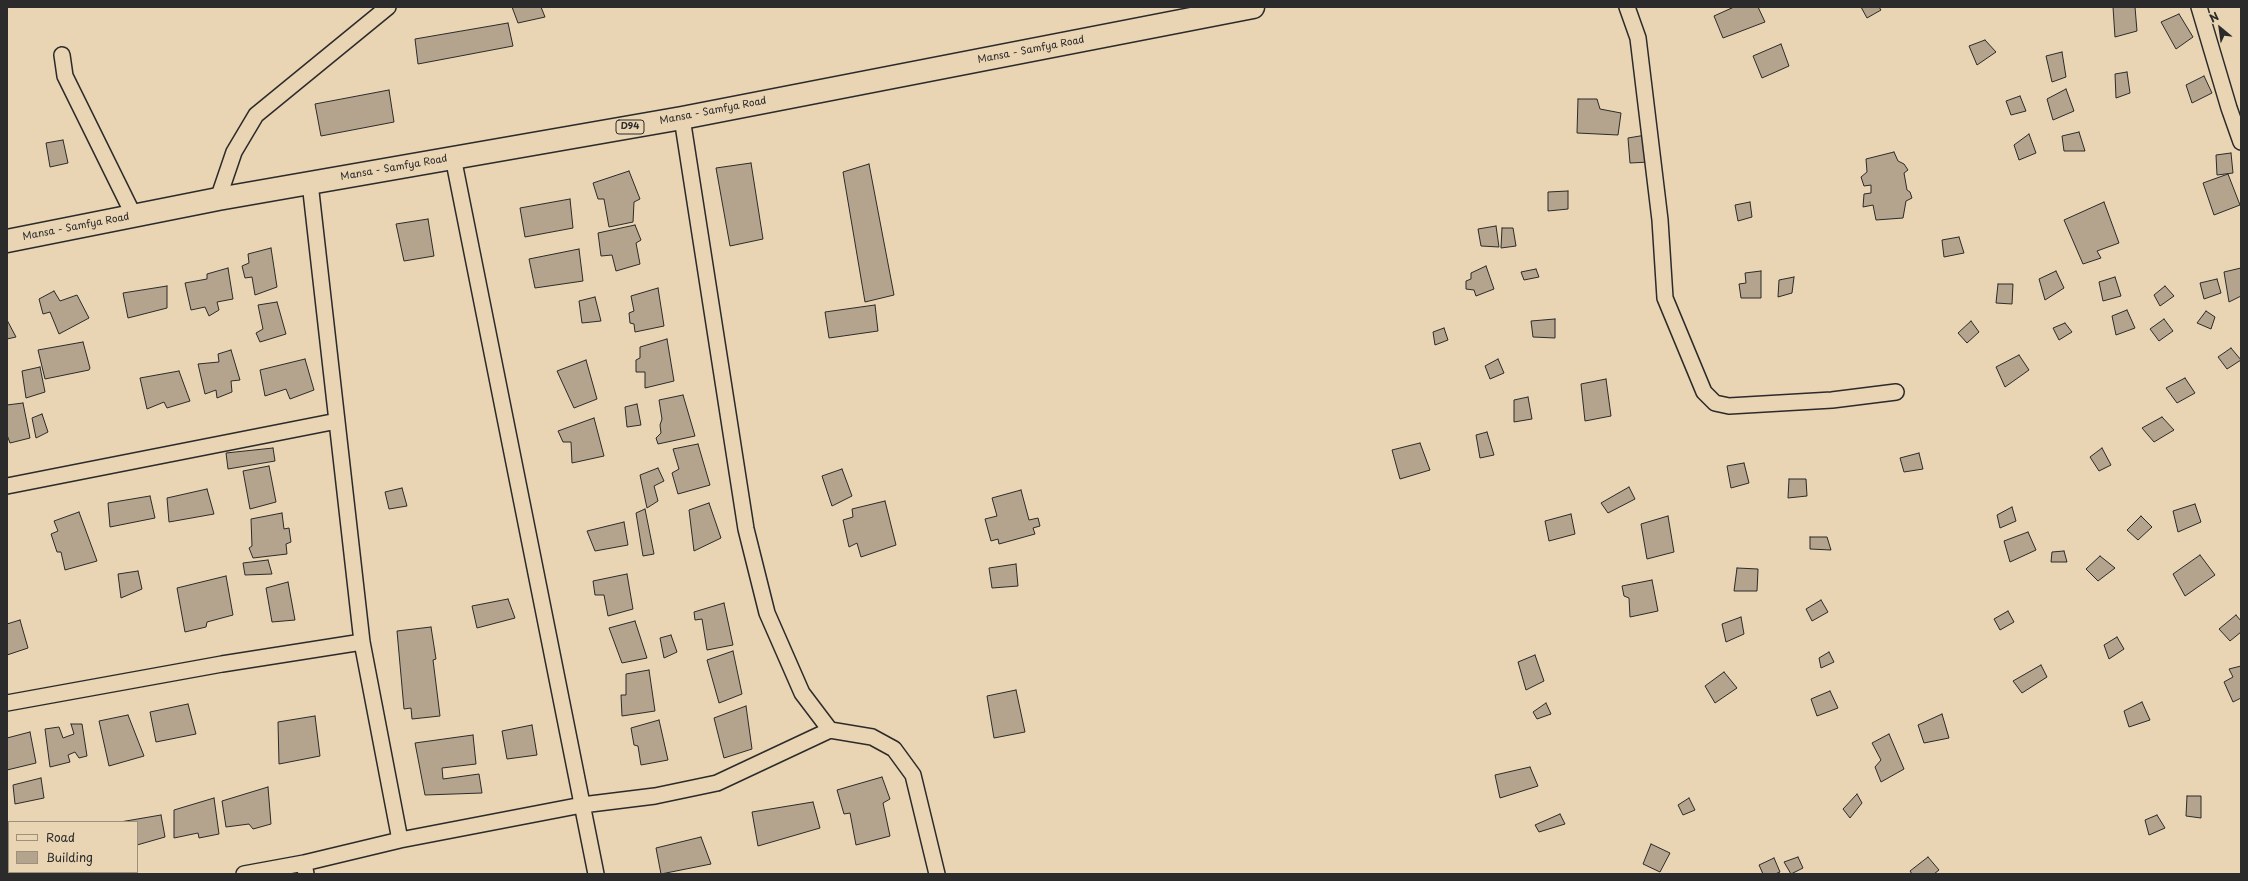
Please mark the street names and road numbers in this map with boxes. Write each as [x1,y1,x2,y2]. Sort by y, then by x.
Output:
street label: Mansa - Samfya Road [977,34,1085,66]
street label: Mansa - Samfya Road [659,95,767,127]
road number: D94 [616,120,644,134]
street label: Mansa - Samfya Road [340,153,448,183]
street label: Mansa - Samfya Road [22,211,130,243]

